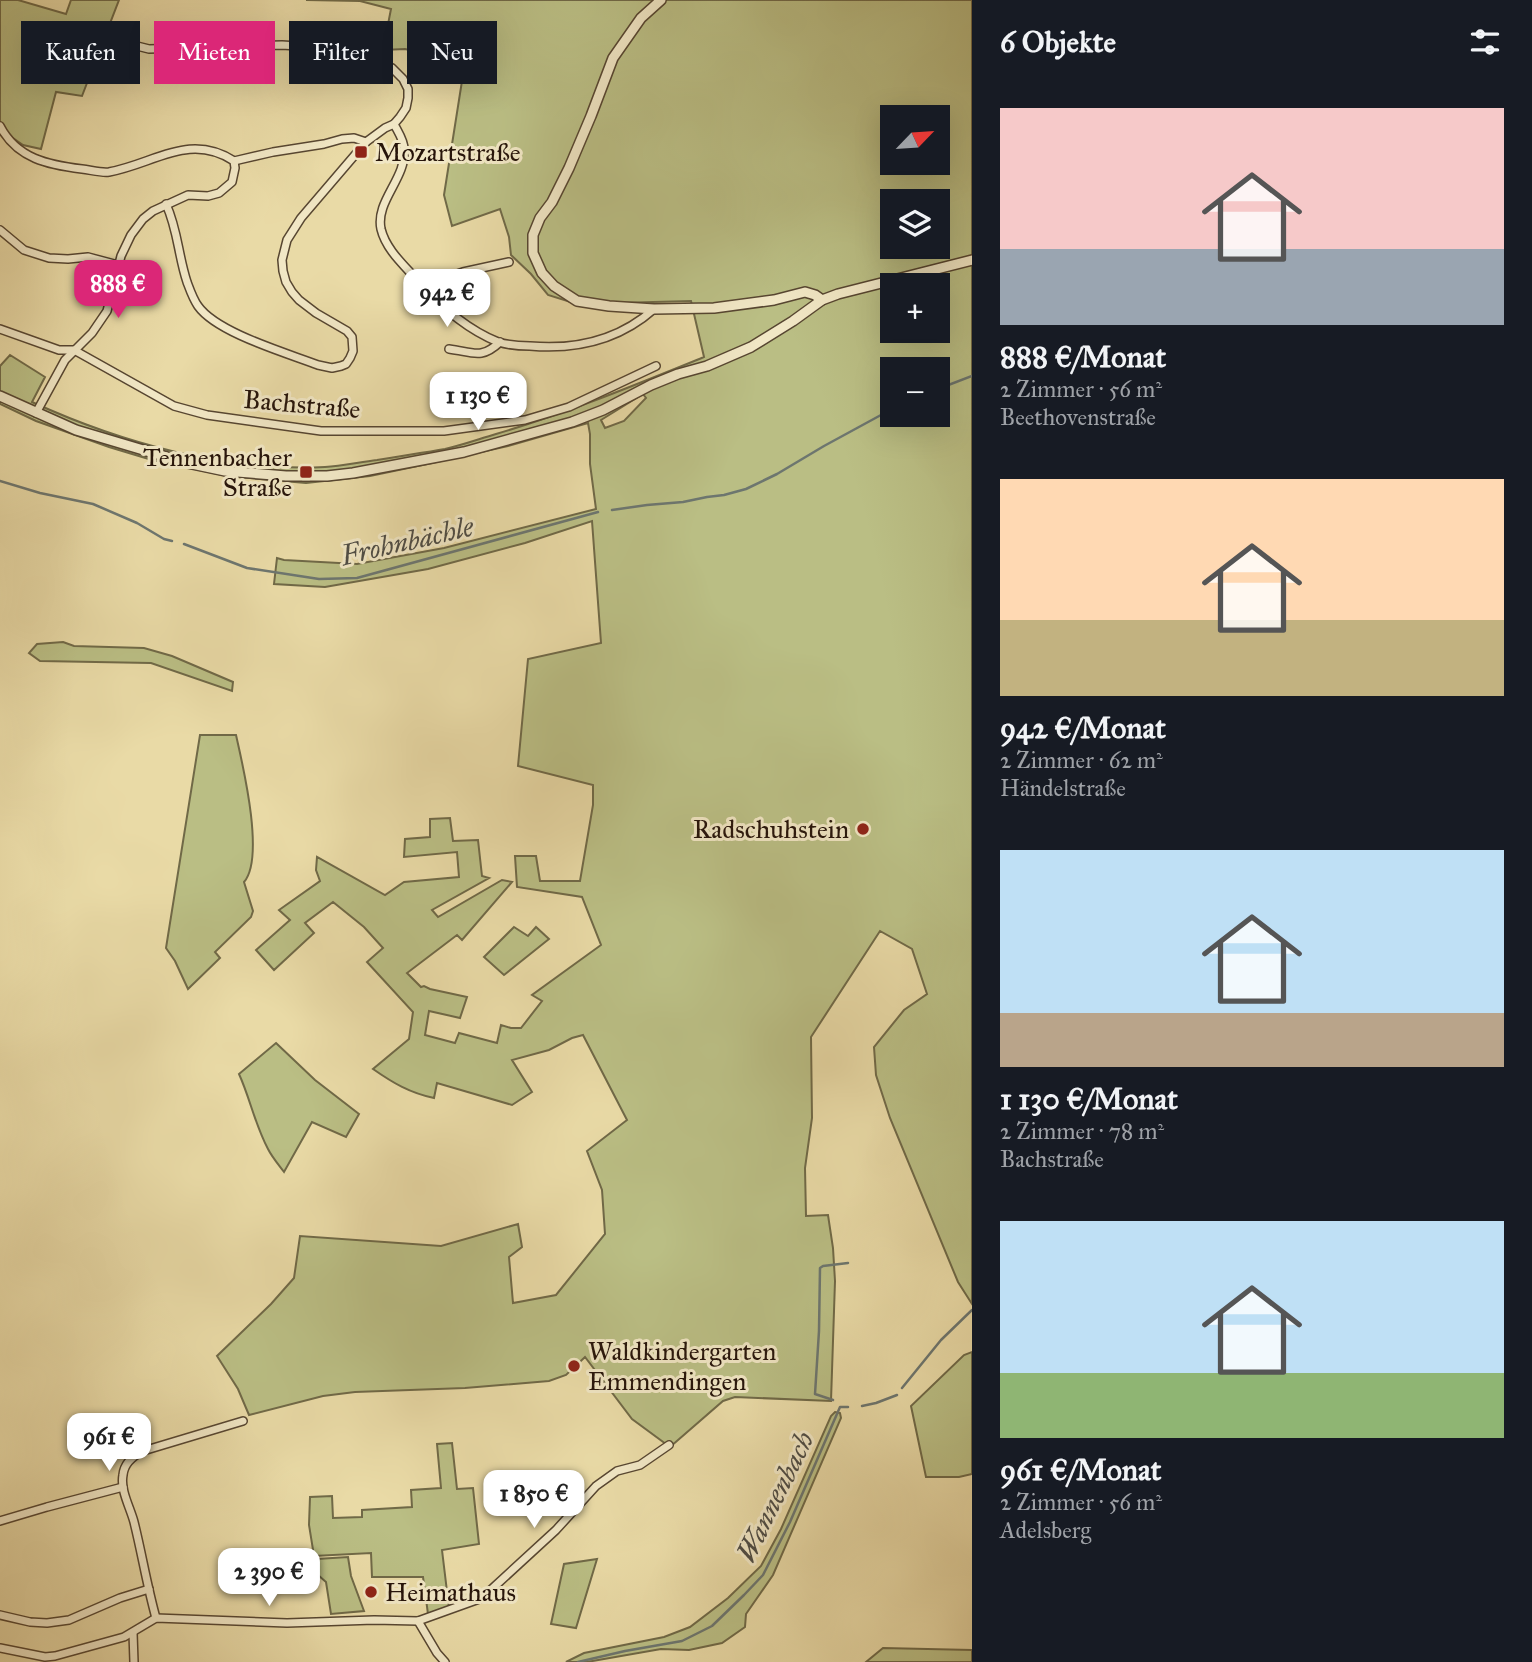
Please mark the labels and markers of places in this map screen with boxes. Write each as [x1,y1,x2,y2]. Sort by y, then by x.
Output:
place label: Mozartstraße [375,136,521,168]
marker: Mozartstraße [353,144,369,160]
pin: 888 € [69,260,167,320]
pin: 942 € [398,270,496,329]
pin: 1 130 € [413,372,543,432]
place label: Tennenbacher Straße [143,441,292,503]
marker: Tennenbacher Straße [298,464,314,480]
place label: Radschuhstein [693,813,849,845]
marker: Radschuhstein [855,821,871,837]
place label: Waldkindergarten Emmendingen [588,1335,776,1397]
marker: Waldkindergarten Emmendingen [566,1358,582,1374]
pin: 961 € [60,1414,158,1473]
pin: 1 850 € [469,1470,599,1530]
pin: 2 390 € [204,1548,334,1608]
place label: Heimathaus [385,1576,516,1608]
marker: Heimathaus [363,1584,379,1600]

